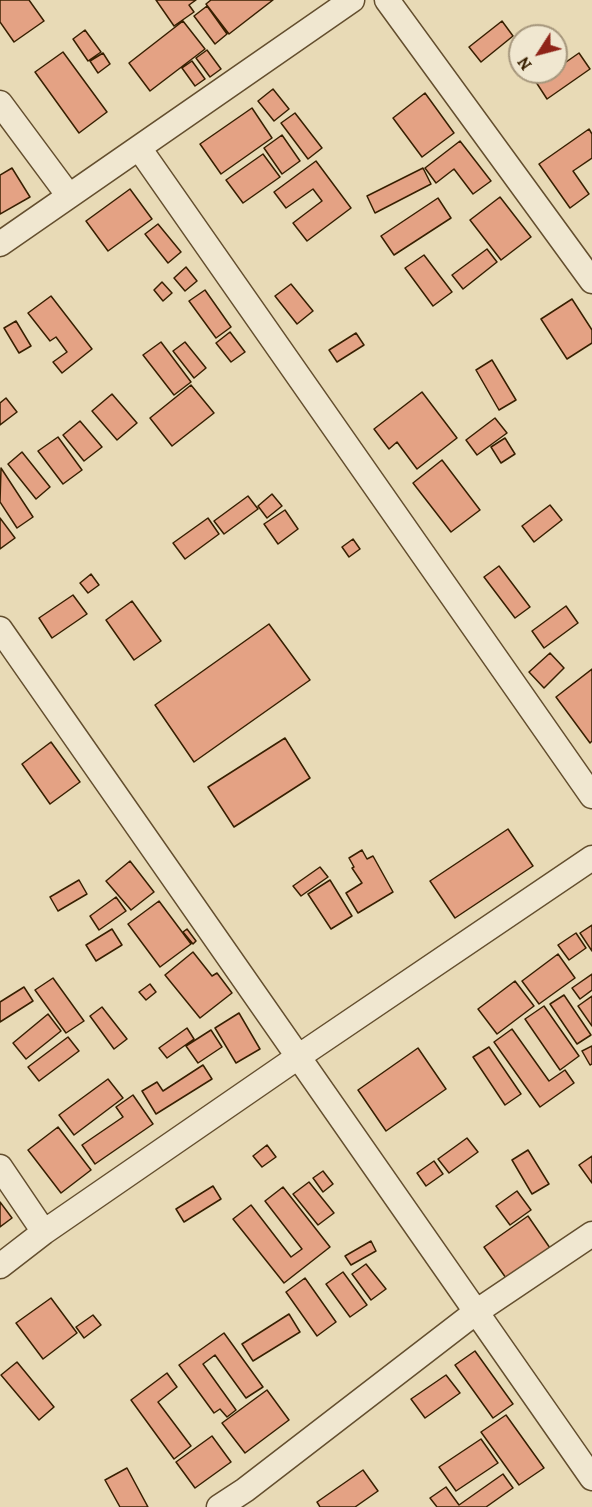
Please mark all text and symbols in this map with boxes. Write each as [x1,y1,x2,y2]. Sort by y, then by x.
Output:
north arrow [508,24,568,84]
text: N [513,52,537,75]

